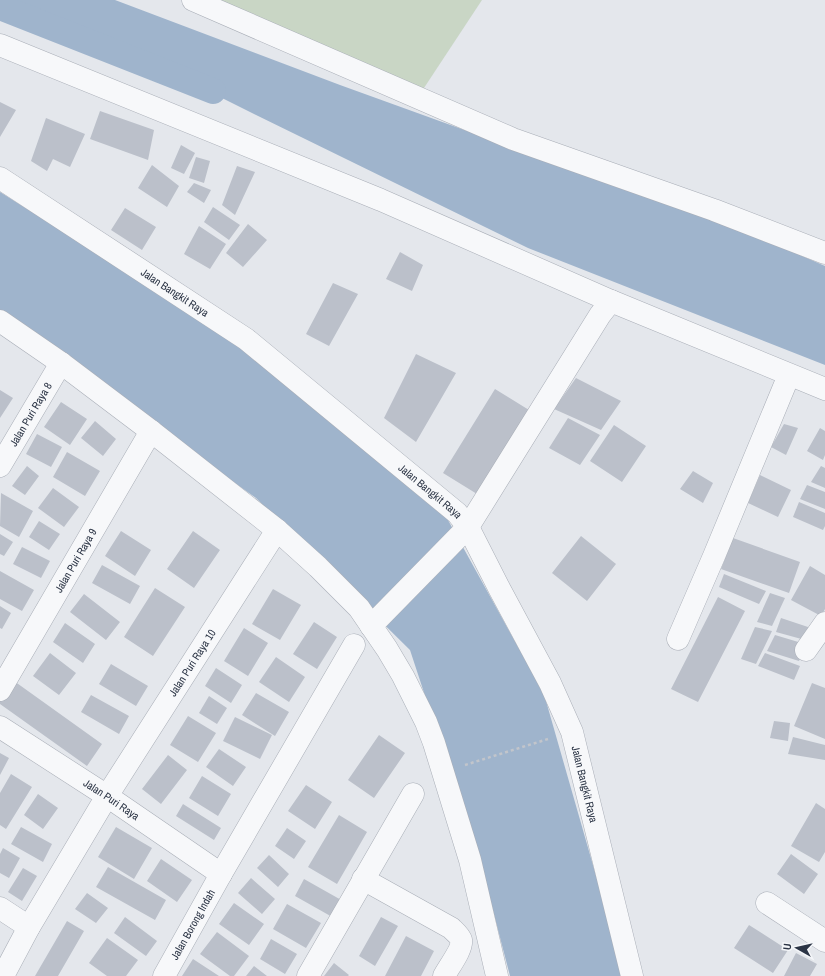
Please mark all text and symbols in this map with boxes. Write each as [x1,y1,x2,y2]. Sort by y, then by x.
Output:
street label: Jalan Bangkit Raya [138,265,212,320]
street label: Jalan Puri Raya 8 [6,380,55,449]
street label: Jalan Bangkit Raya [396,461,465,521]
street label: Jalan Puri Raya 9 [51,526,100,595]
street label: Jalan Puri Raya 10 [166,627,219,699]
street label: Jalan Bangkit Raya [569,744,601,824]
street label: Jalan Puri Raya [81,776,142,823]
street label: Jalan Borong Indah [168,887,218,962]
north arrow [777,928,817,968]
text: U [780,942,794,951]

